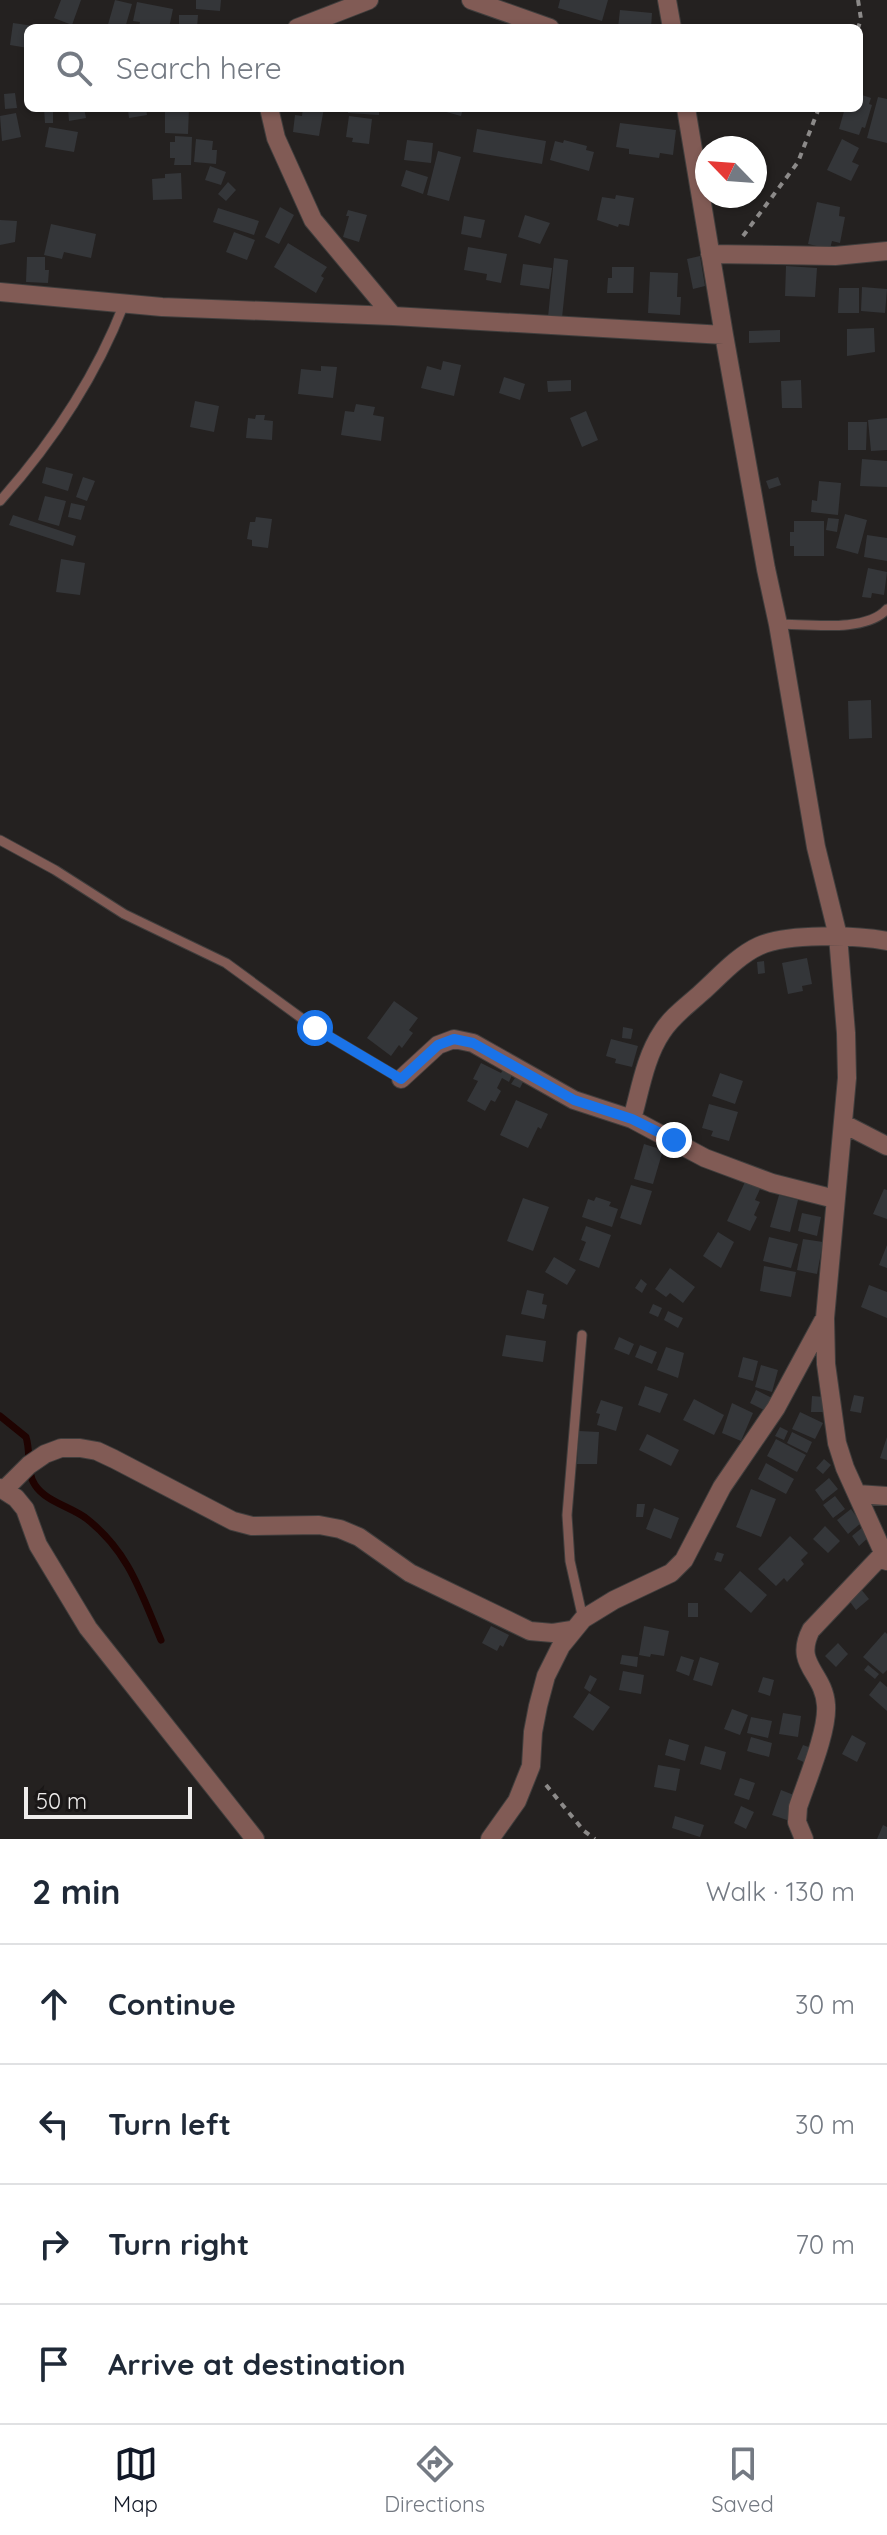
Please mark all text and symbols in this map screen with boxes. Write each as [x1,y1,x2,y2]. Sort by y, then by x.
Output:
search box [24,24,863,112]
icon: search [52,46,96,90]
text: Search here [116,49,282,87]
north arrow [695,136,767,208]
route start [297,1010,333,1046]
route end [656,1122,692,1158]
scale bar [24,1783,192,1819]
text: 50 m [36,1787,87,1815]
text: 2 min [32,1870,121,1913]
text: Walk · 130 m [706,1875,855,1908]
icon: ahead [32,1982,76,2026]
text: Continue [108,1985,236,2023]
text: 30 m [795,1988,855,2021]
icon: left [32,2102,76,2146]
text: Turn left [108,2105,231,2143]
text: 30 m [795,2108,855,2141]
icon: right [32,2222,76,2266]
text: Turn right [108,2225,249,2263]
text: 70 m [795,2228,855,2261]
icon: arrive [32,2342,76,2386]
text: Arrive at destination [108,2345,406,2383]
tab: Map [113,2442,158,2518]
tab: Directions [384,2442,485,2518]
tab: Saved [711,2442,774,2518]

